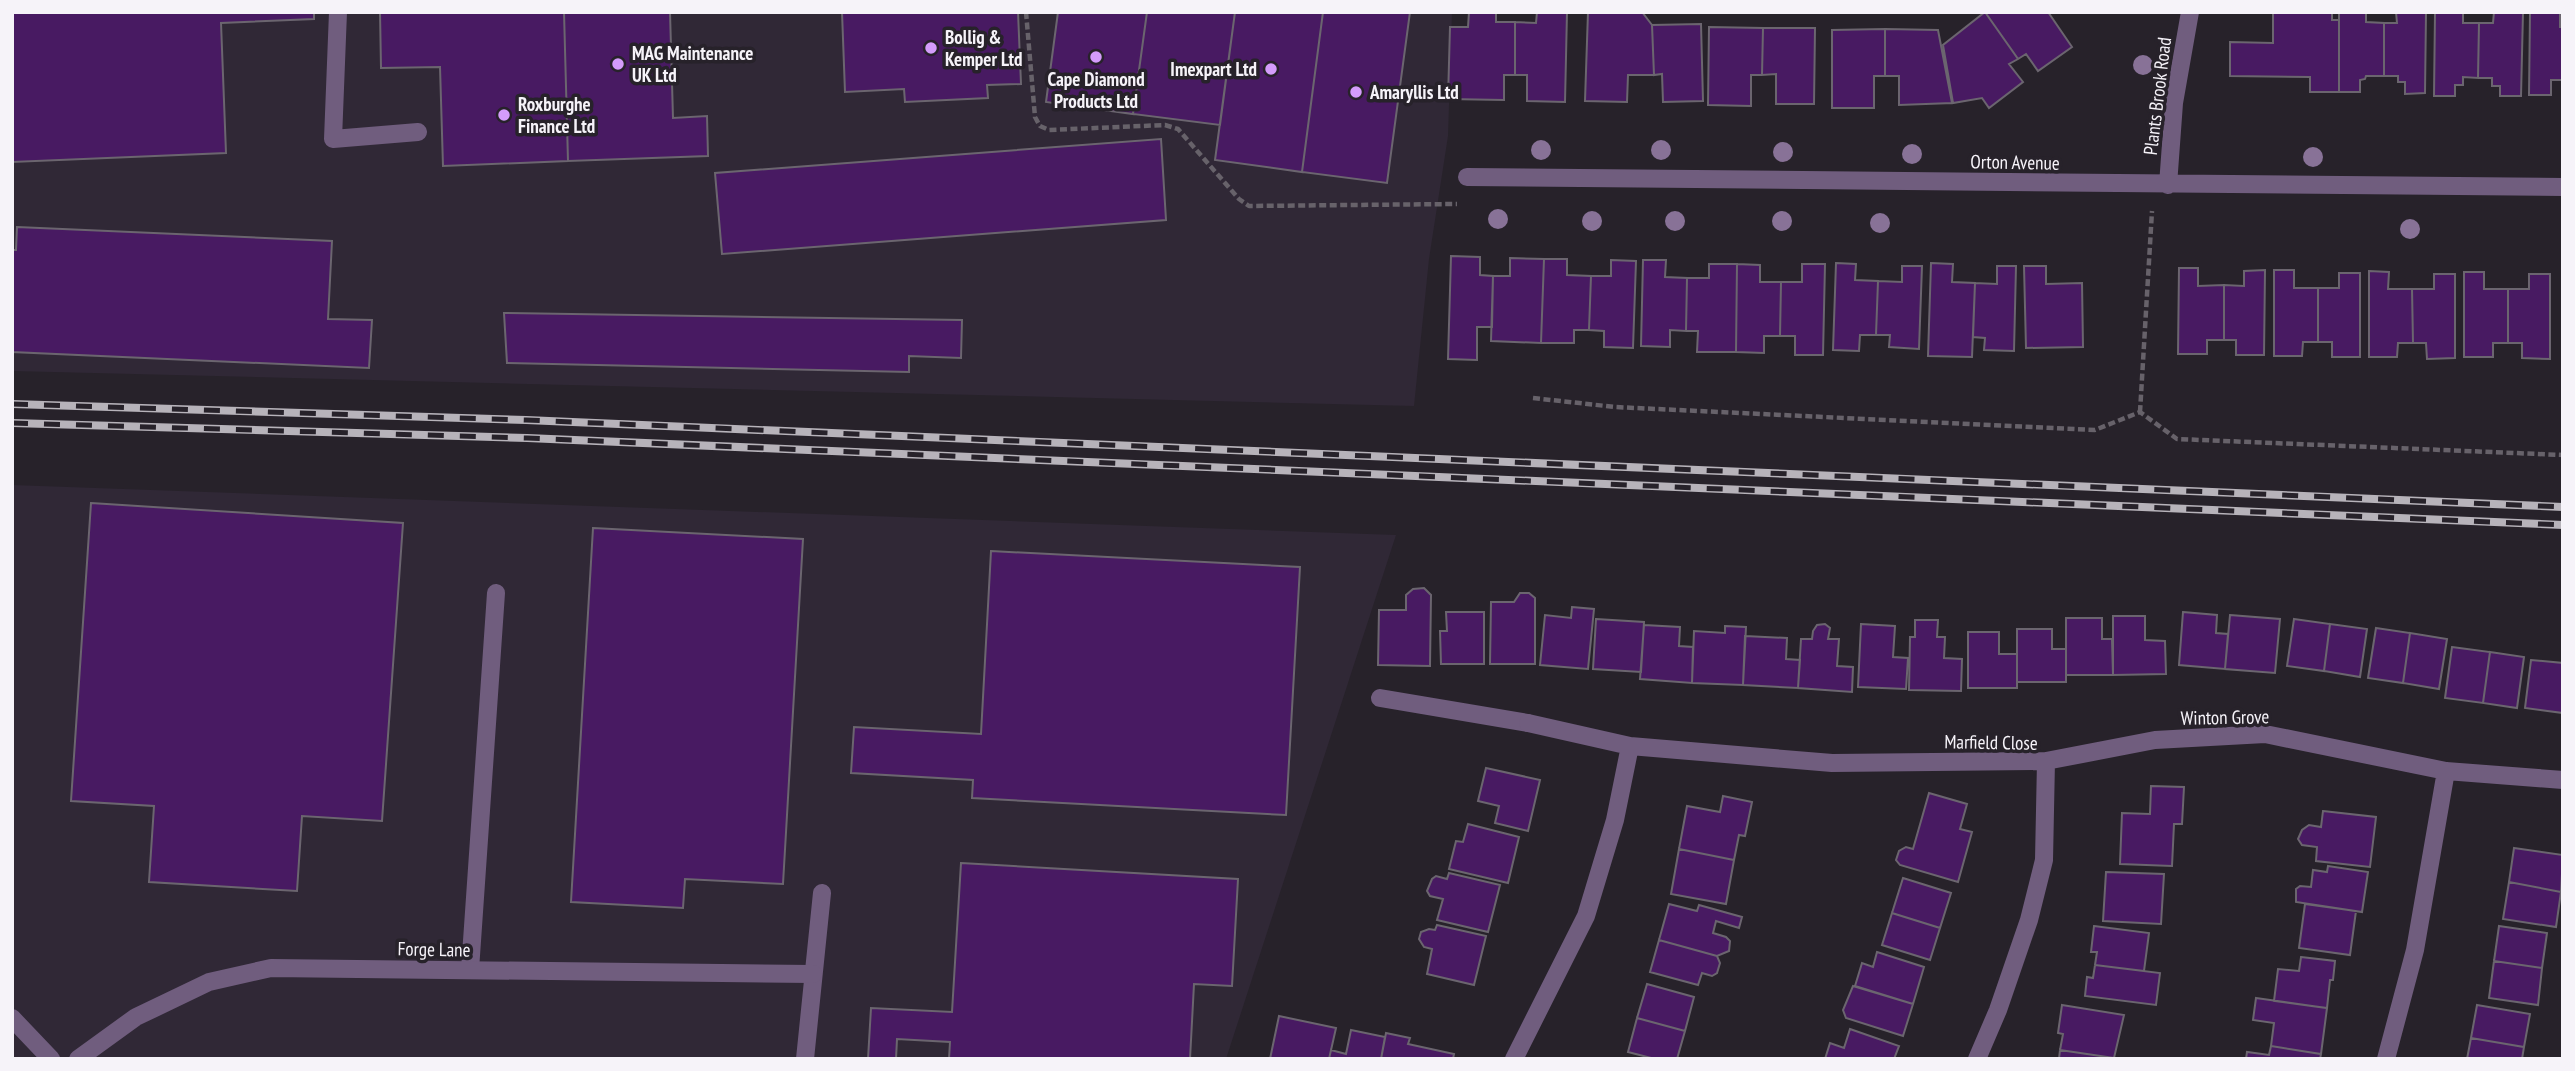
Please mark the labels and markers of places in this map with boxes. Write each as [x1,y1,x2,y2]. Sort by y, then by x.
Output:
place label: Bollig & Kemper Ltd [945,25,1022,71]
marker: Bollig & Kemper Ltd [923,40,939,56]
place label: MAG Maintenance UK Ltd [632,41,753,87]
marker: Cape Diamond Products Ltd [1088,49,1104,65]
marker: MAG Maintenance UK Ltd [610,56,626,72]
place label: Imexpart Ltd [1170,57,1257,81]
marker: Imexpart Ltd [1263,61,1279,77]
place label: Cape Diamond Products Ltd [1047,67,1145,113]
place label: Amaryllis Ltd [1369,80,1459,104]
marker: Amaryllis Ltd [1348,84,1364,100]
place label: Roxburghe Finance Ltd [518,92,595,138]
marker: Roxburghe Finance Ltd [496,107,512,123]

